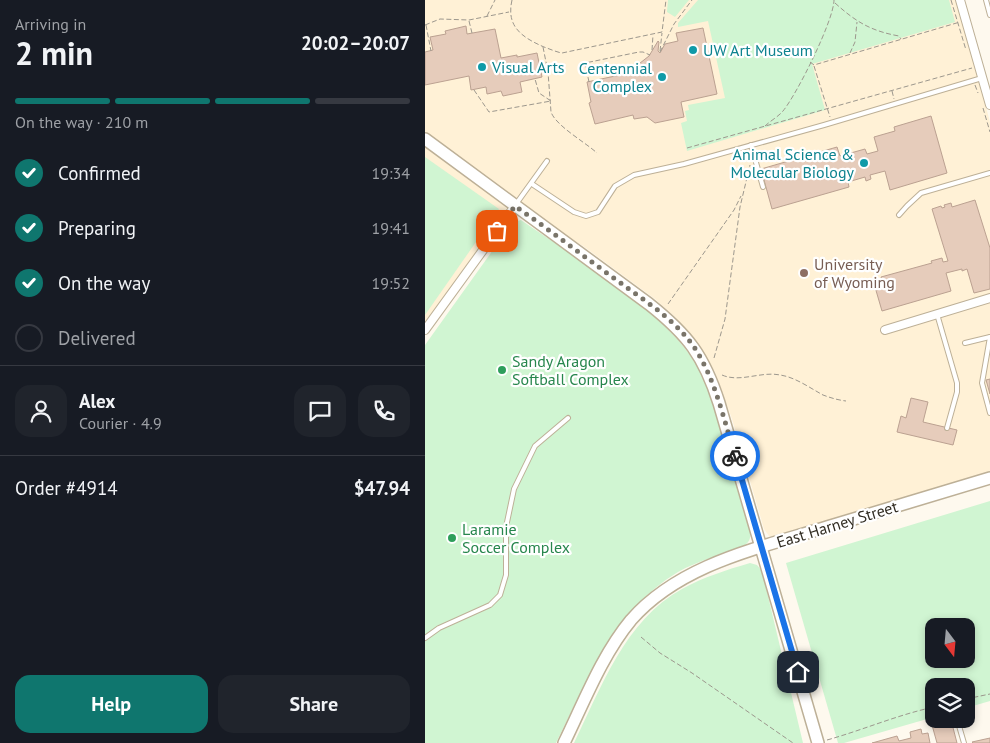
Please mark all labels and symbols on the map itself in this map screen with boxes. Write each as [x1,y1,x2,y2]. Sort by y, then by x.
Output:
place label: UW Art Museum [703,40,813,60]
marker: UW Art Museum [687,44,699,56]
place label: Visual Arts [491,57,565,77]
place label: Centennial Complex [579,58,652,96]
marker: Visual Arts [476,61,488,73]
marker: Centennial Complex [656,71,668,83]
place label: Animal Science & Molecular Biology [730,144,855,182]
marker: Animal Science & Molecular Biology [858,157,870,169]
pin [476,210,518,252]
place label: University of Wyoming [814,254,895,292]
marker: University of Wyoming [798,267,810,279]
place label: Sandy Aragon Softball Complex [512,351,629,389]
marker: Sandy Aragon Softball Complex [496,364,508,376]
courier [710,431,760,481]
street label: East Harney Street [774,496,901,552]
place label: Laramie Soccer Complex [462,519,570,557]
marker: Laramie Soccer Complex [446,532,458,544]
north arrow [925,618,975,668]
pin [777,651,819,693]

